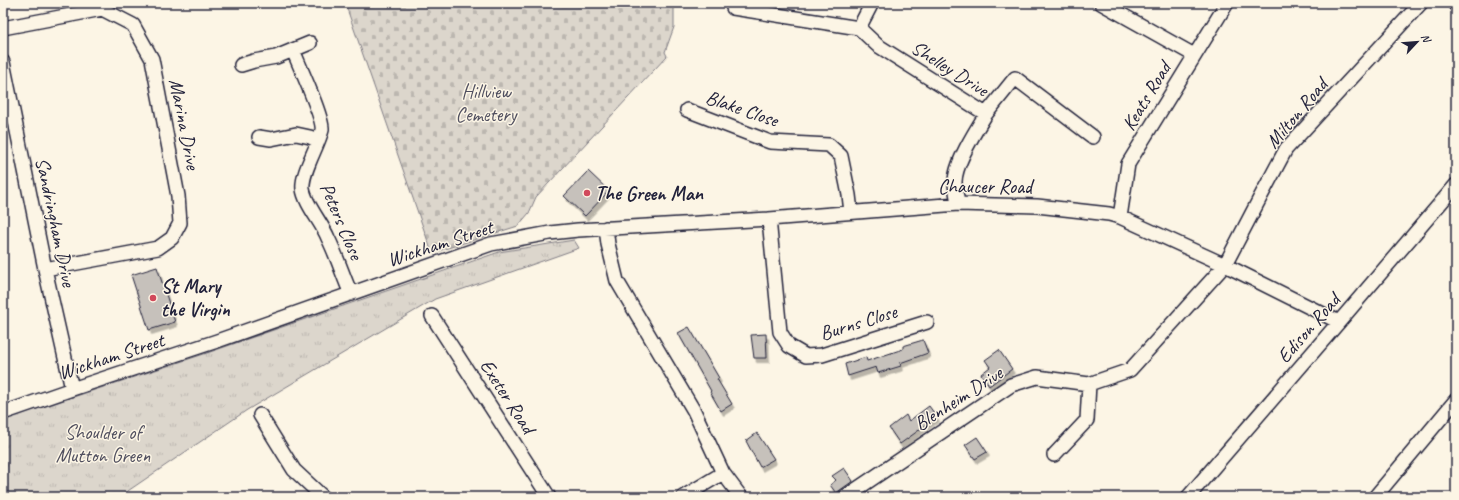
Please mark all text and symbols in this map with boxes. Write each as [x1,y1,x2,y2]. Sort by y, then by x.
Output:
north arrow [1397,22,1437,62]
text: N [1418,31,1435,46]
street label: Shelley Drive [906,35,994,103]
street label: Keats Road [1116,55,1178,135]
street label: Milton Road [1260,71,1335,153]
street label: Marina Drive [163,77,206,173]
park label: Hillview Cemetery [456,79,519,127]
street label: Blake Close [702,84,783,133]
street label: Sandringham Drive [30,155,82,290]
street label: Chaucer Road [938,174,1035,199]
street label: Peters Close [314,179,369,265]
place label: The Green Man [595,181,704,206]
marker: The Green Man [582,188,592,198]
street label: Wickham Street [384,214,498,272]
place label: St Mary the Virgin [161,274,231,322]
street label: Edison Road [1271,286,1347,368]
marker: St Mary the Virgin [148,293,158,303]
street label: Burns Close [817,299,901,346]
street label: Wickham Street [55,327,169,385]
street label: Exeter Road [474,354,543,441]
street label: Blenheim Drive [909,360,1008,436]
park label: Shoulder of Mutton Green [56,420,151,468]

